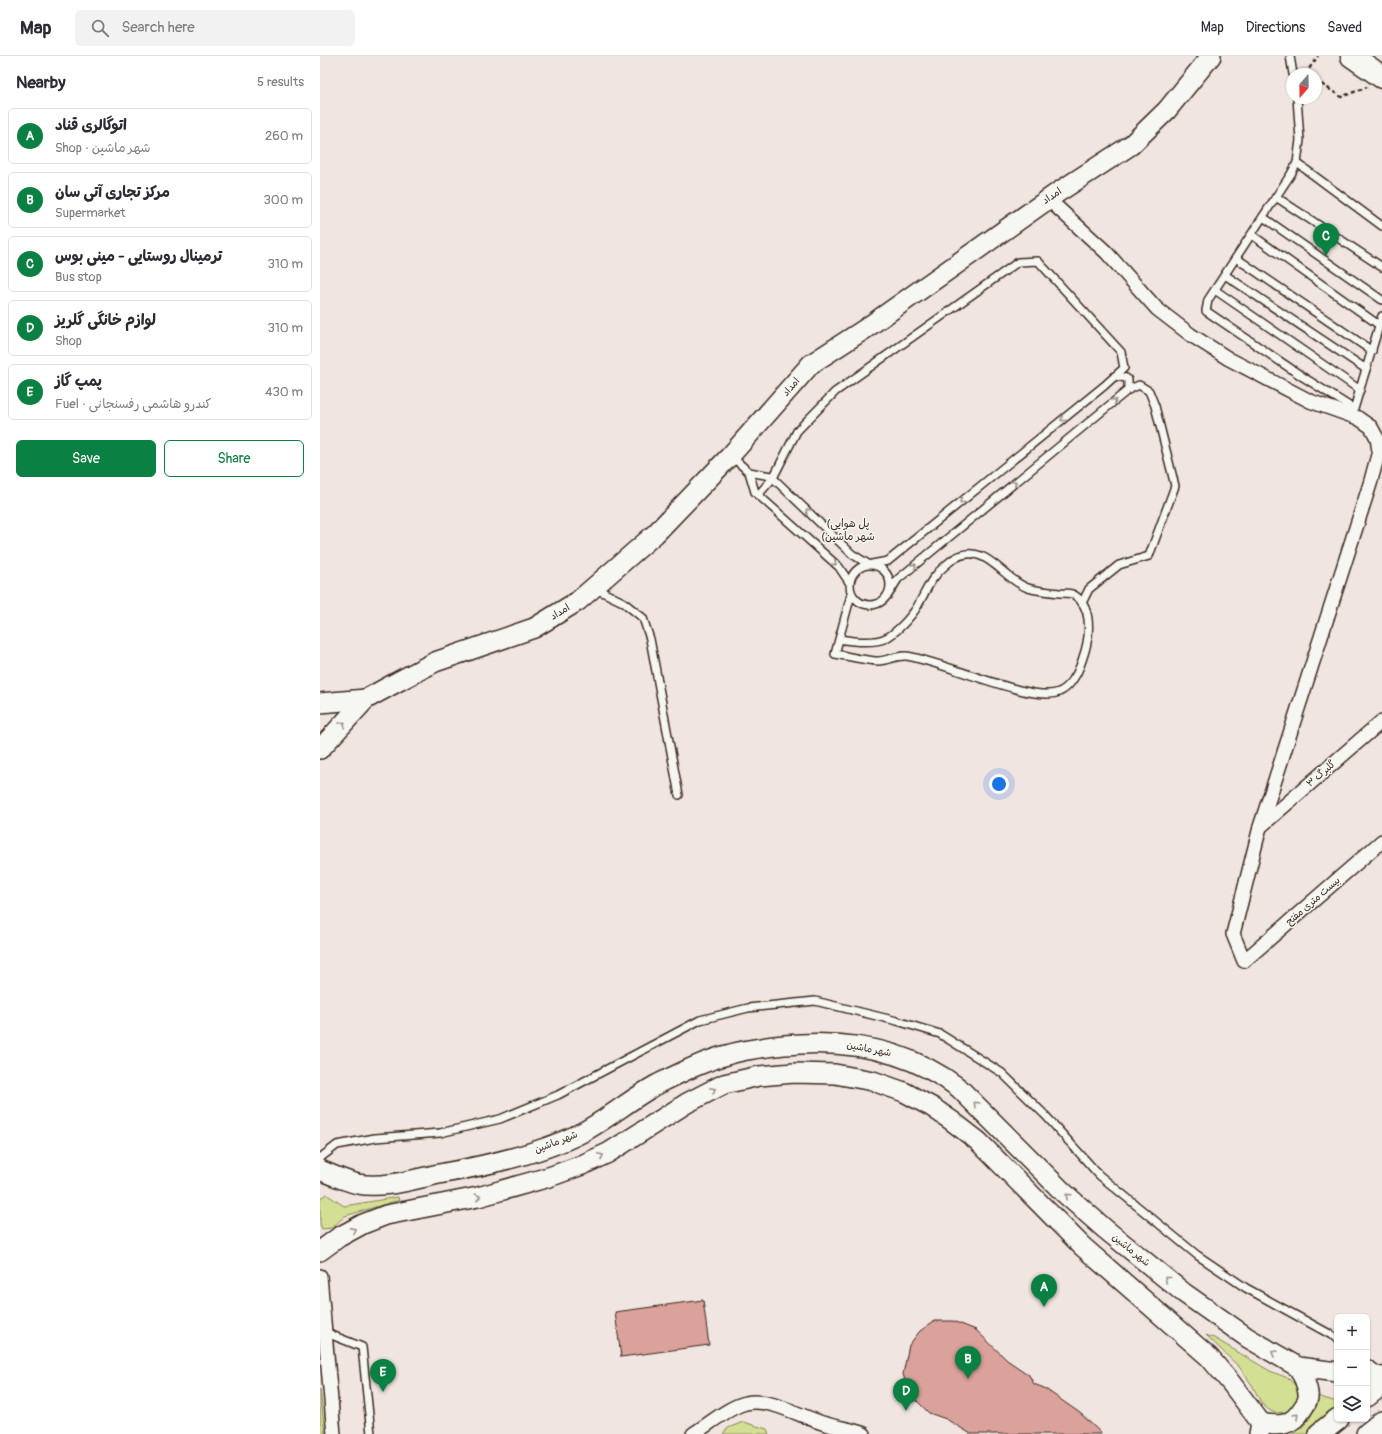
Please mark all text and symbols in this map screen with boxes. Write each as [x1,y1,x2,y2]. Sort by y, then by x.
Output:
search box [75,10,355,46]
text: Map [20,16,51,40]
icon: search [89,17,111,39]
text: Search here [121,18,195,37]
text: Map [1201,19,1224,36]
text: Directions [1246,19,1305,36]
text: Saved [1327,19,1362,36]
north arrow [1286,68,1322,104]
text: Nearby [16,72,65,93]
text: 5 results [257,74,304,90]
text: اتوگالری قناد [55,116,127,135]
text: A [26,128,34,144]
text: 260 m [265,128,303,144]
text: Shop · شهر ماشین [55,140,151,156]
text: مرکز تجاری آتی سان [55,183,170,202]
street label: امداد [1040,185,1064,207]
text: B [26,192,34,208]
text: 300 m [264,192,303,208]
text: Supermarket [55,205,126,221]
pin: C [1313,223,1339,256]
text: ترمینال روستایی - مینی بوس [55,247,222,266]
text: C [26,256,34,272]
text: 310 m [267,256,303,272]
text: Bus stop [55,269,102,285]
text: لوازم خانگی گلریز [55,311,156,330]
text: D [26,320,34,336]
text: 310 m [267,320,303,336]
text: Shop [55,333,82,349]
text: پمپ گاز [55,372,102,391]
street label: امداد [780,375,802,399]
text: E [27,384,33,400]
text: 430 m [265,384,303,400]
text: Fuel · کندرو هاشمی رفسنجانی [55,396,211,412]
one-way arrow [1110,398,1117,405]
one-way arrow [1061,415,1068,422]
button: Save [16,440,156,477]
button: Share [164,440,304,477]
one-way arrow [1009,481,1017,488]
one-way arrow [960,497,967,504]
one-way arrow [805,508,813,516]
district label: (پل هوایی (شهر ماشین [821,517,875,543]
one-way arrow [829,558,836,565]
one-way arrow [909,564,916,571]
street label: امداد [548,602,572,622]
one-way arrow [338,721,346,729]
street label: گلبرگ ۳ [1304,758,1338,790]
your location [989,774,1009,794]
street label: بیست متری مفتح [1283,874,1343,929]
street label: شهر ماشین [846,1039,893,1059]
one-way arrow [708,1087,716,1095]
one-way arrow [973,1101,981,1109]
street label: شهر ماشین [533,1128,580,1156]
one-way arrow [597,1153,604,1161]
one-way arrow [474,1193,481,1202]
one-way arrow [1065,1193,1073,1200]
one-way arrow [348,1227,356,1234]
street label: شهر ماشین [1110,1231,1153,1269]
pin: A [1031,1274,1057,1307]
one-way arrow [1165,1277,1172,1284]
map controls [1334,1314,1370,1422]
button: + [1334,1314,1370,1350]
pin: B [955,1346,981,1379]
button: − [1334,1350,1370,1386]
one-way arrow [1271,1351,1278,1358]
pin: E [370,1359,396,1392]
pin: D [893,1378,919,1411]
button: layers [1334,1386,1370,1422]
one-way arrow [1292,1413,1299,1421]

